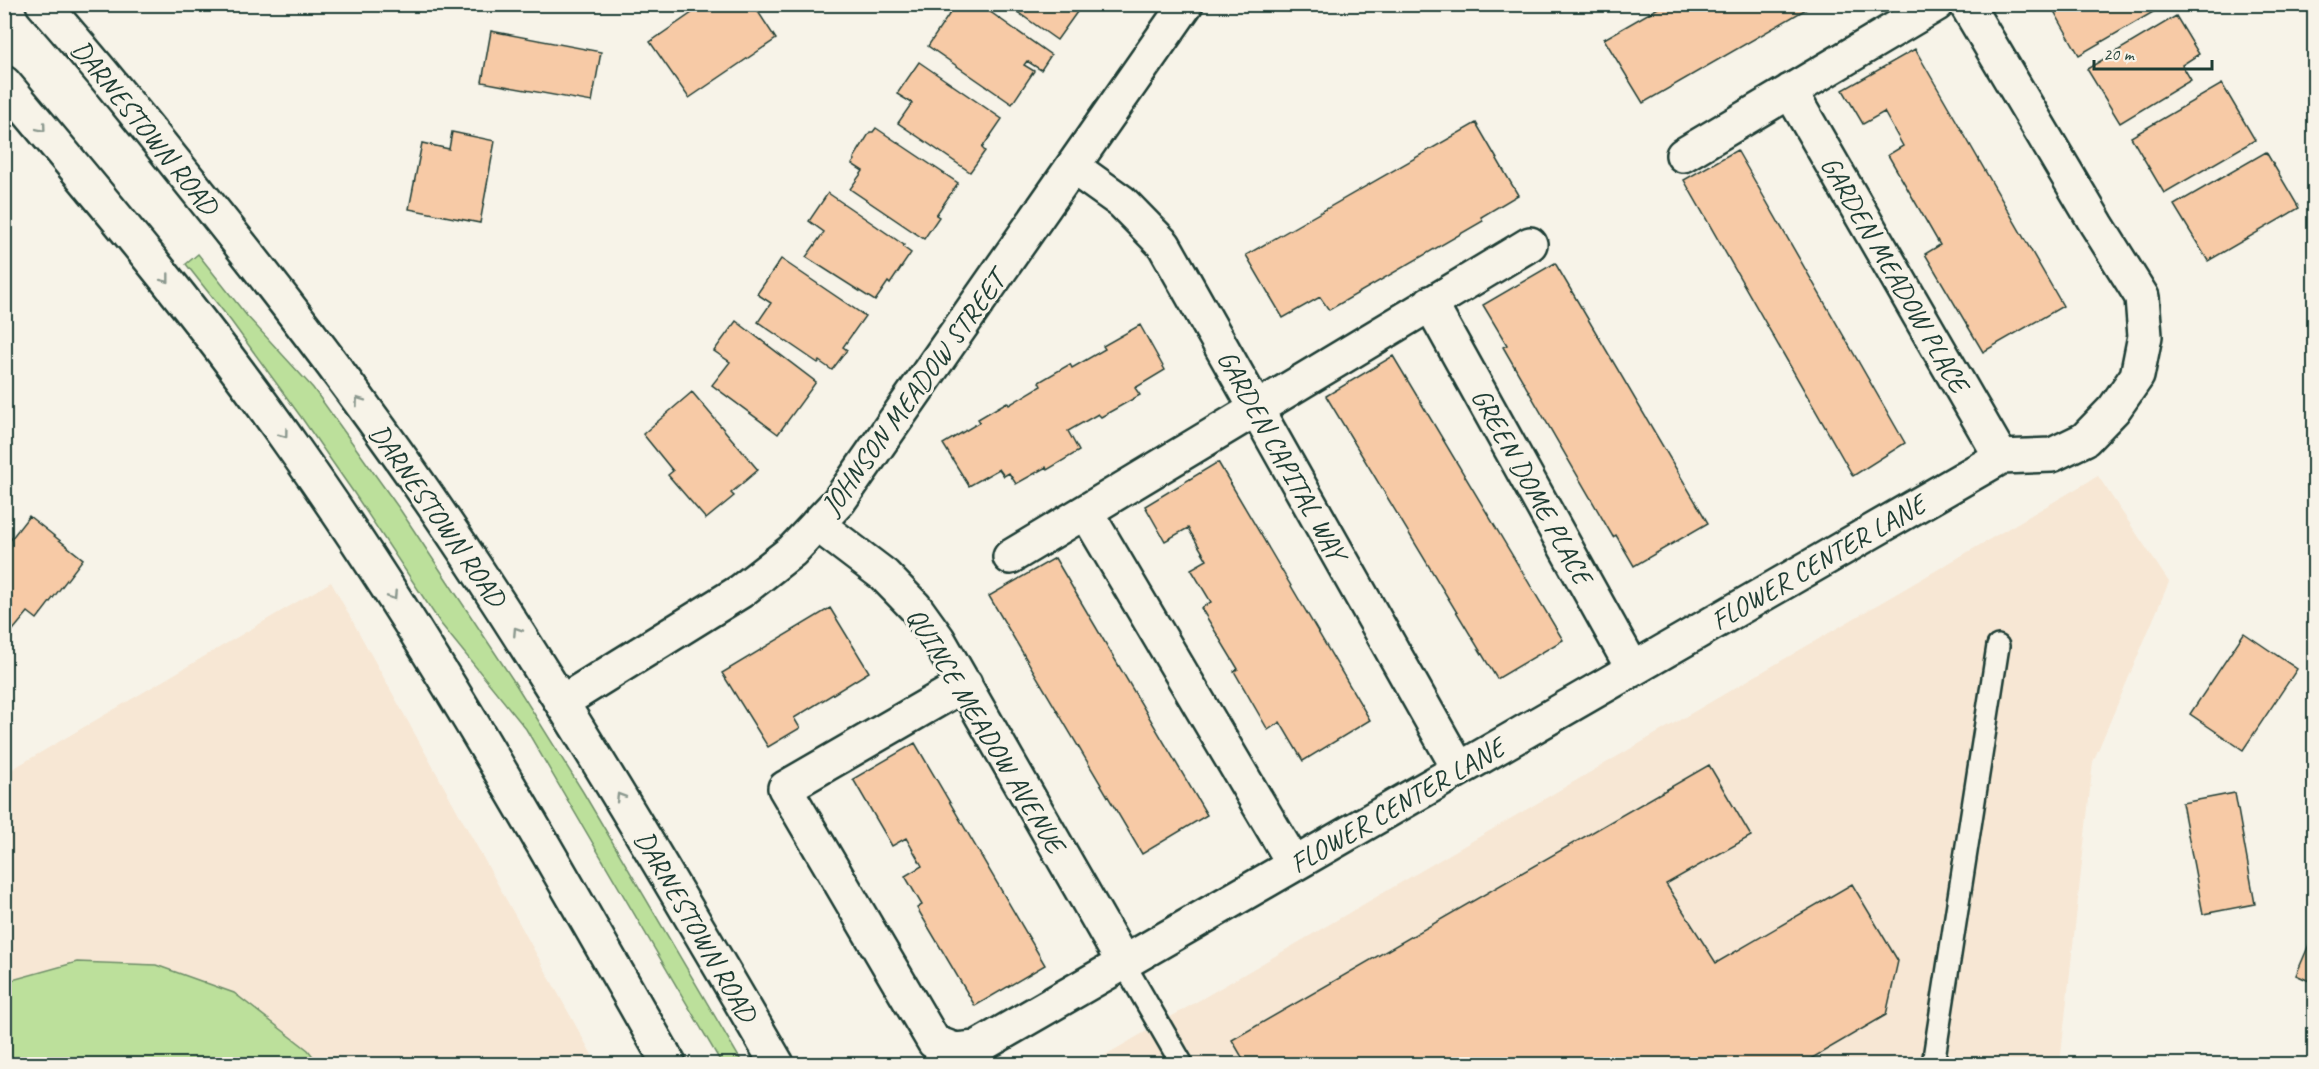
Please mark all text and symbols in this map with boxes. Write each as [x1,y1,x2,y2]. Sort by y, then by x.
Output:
street label: DARNESTOWN ROAD [64,32,228,224]
scale bar [2094,33,2212,71]
text: 20 m [2103,43,2136,65]
one-way arrow [35,121,46,132]
street label: GARDEN MEADOW PLACE [1813,150,1978,401]
street label: JOHNSON MEADOW STREET [812,259,1017,523]
one-way arrow [158,272,169,283]
street label: GARDEN CAPITAL WAY [1210,344,1357,571]
street label: GREEN DOME PLACE [1464,382,1602,593]
one-way arrow [355,397,366,408]
street label: DARNESTOWN ROAD [362,417,516,615]
one-way arrow [277,428,288,439]
street label: FLOWER CENTER LANE [1704,485,1935,638]
one-way arrow [385,590,397,600]
street label: QUINCE MEADOW AVENUE [899,601,1075,862]
one-way arrow [512,627,524,637]
street label: FLOWER CENTER LANE [1283,728,1514,881]
one-way arrow [615,793,627,803]
street label: DARNESTOWN ROAD [627,824,766,1030]

